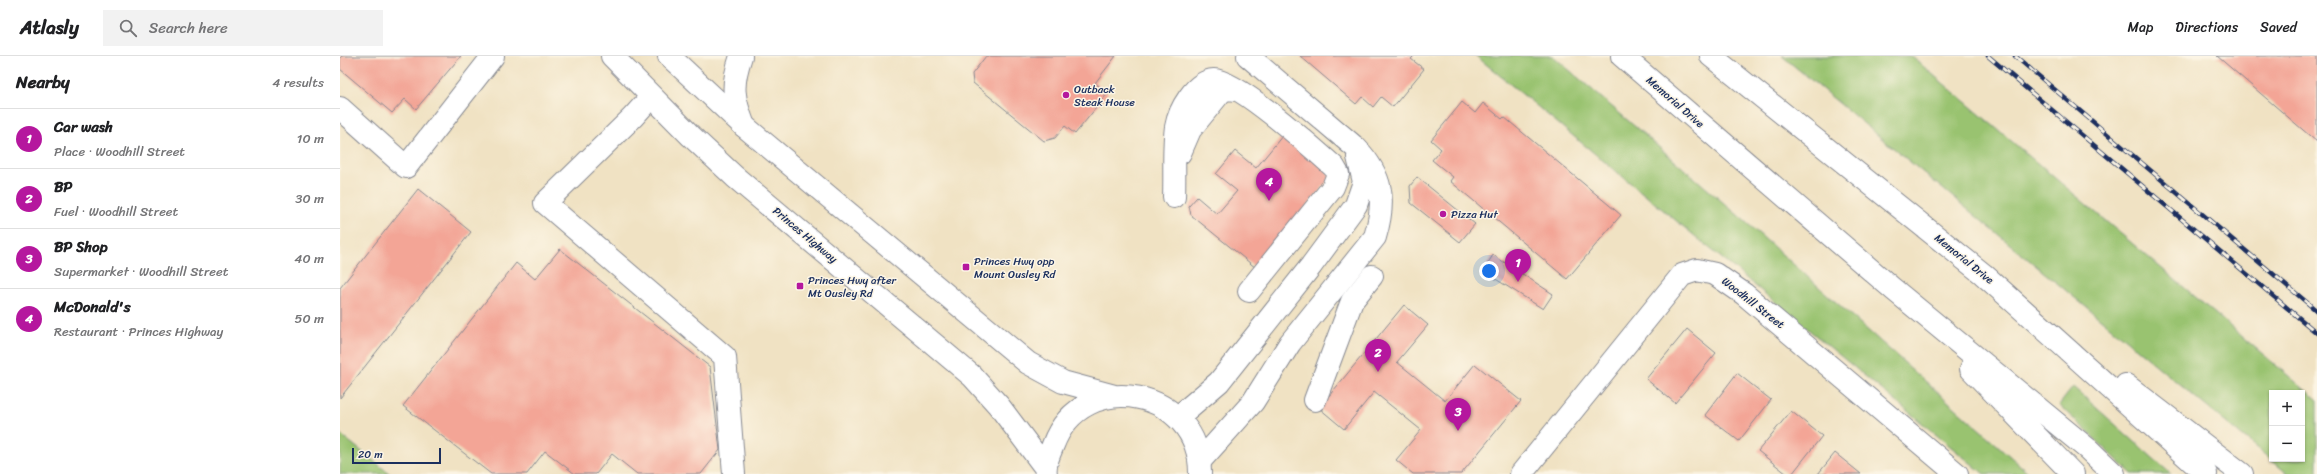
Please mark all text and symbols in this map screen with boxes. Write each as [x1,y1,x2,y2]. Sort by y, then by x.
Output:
search box [103,10,383,46]
text: Atlasly [20,11,79,44]
text: Search here [149,15,228,41]
text: Map [2127,15,2153,40]
text: Directions [2175,15,2238,40]
text: Saved [2260,15,2297,40]
icon: search [117,17,139,39]
text: Nearby [16,67,70,97]
text: 4 results [272,71,324,94]
street label: Memorial Drive [1641,71,1709,133]
place label: Outback Steak House [1074,80,1135,112]
marker: Outback Steak House [1061,90,1071,100]
text: Car wash [54,114,113,140]
text: 1 [26,127,32,150]
text: 10 m [297,127,324,150]
text: Place · Woodhill Street [54,140,185,163]
pin: 4 [1256,168,1282,201]
text: BP [54,174,72,200]
text: 2 [25,187,33,210]
text: 30 m [295,187,324,210]
text: Fuel · Woodhill Street [54,200,178,223]
street label: Princes Highway [768,202,842,268]
place label: Pizza Hut [1451,205,1498,224]
marker: Pizza Hut [1438,209,1448,219]
street label: Memorial Drive [1930,229,1999,290]
text: BP Shop [54,234,108,260]
text: 3 [25,247,33,270]
text: 40 m [294,247,324,270]
pin: 1 [1505,249,1531,282]
place label: Princes Hwy opp Mount Ousley Rd [974,252,1057,284]
text: Supermarket · Woodhill Street [54,260,228,283]
your location [1479,261,1499,281]
marker: Princes Hwy opp Mount Ousley Rd [961,262,971,272]
place label: Princes Hwy after Mt Ousley Rd [808,271,898,303]
street label: Woodhill Street [1717,272,1789,334]
marker: Princes Hwy after Mt Ousley Rd [795,281,805,291]
text: McDonald's [54,294,131,320]
text: 4 [25,307,33,330]
text: 50 m [294,307,324,330]
text: Restaurant · Princes Highway [54,320,223,343]
pin: 2 [1365,339,1391,372]
map controls [2269,390,2305,462]
button: + [2269,390,2305,426]
pin: 3 [1445,398,1471,431]
button: − [2269,426,2305,462]
text: 20 m [358,445,383,464]
scale bar [352,446,441,465]

